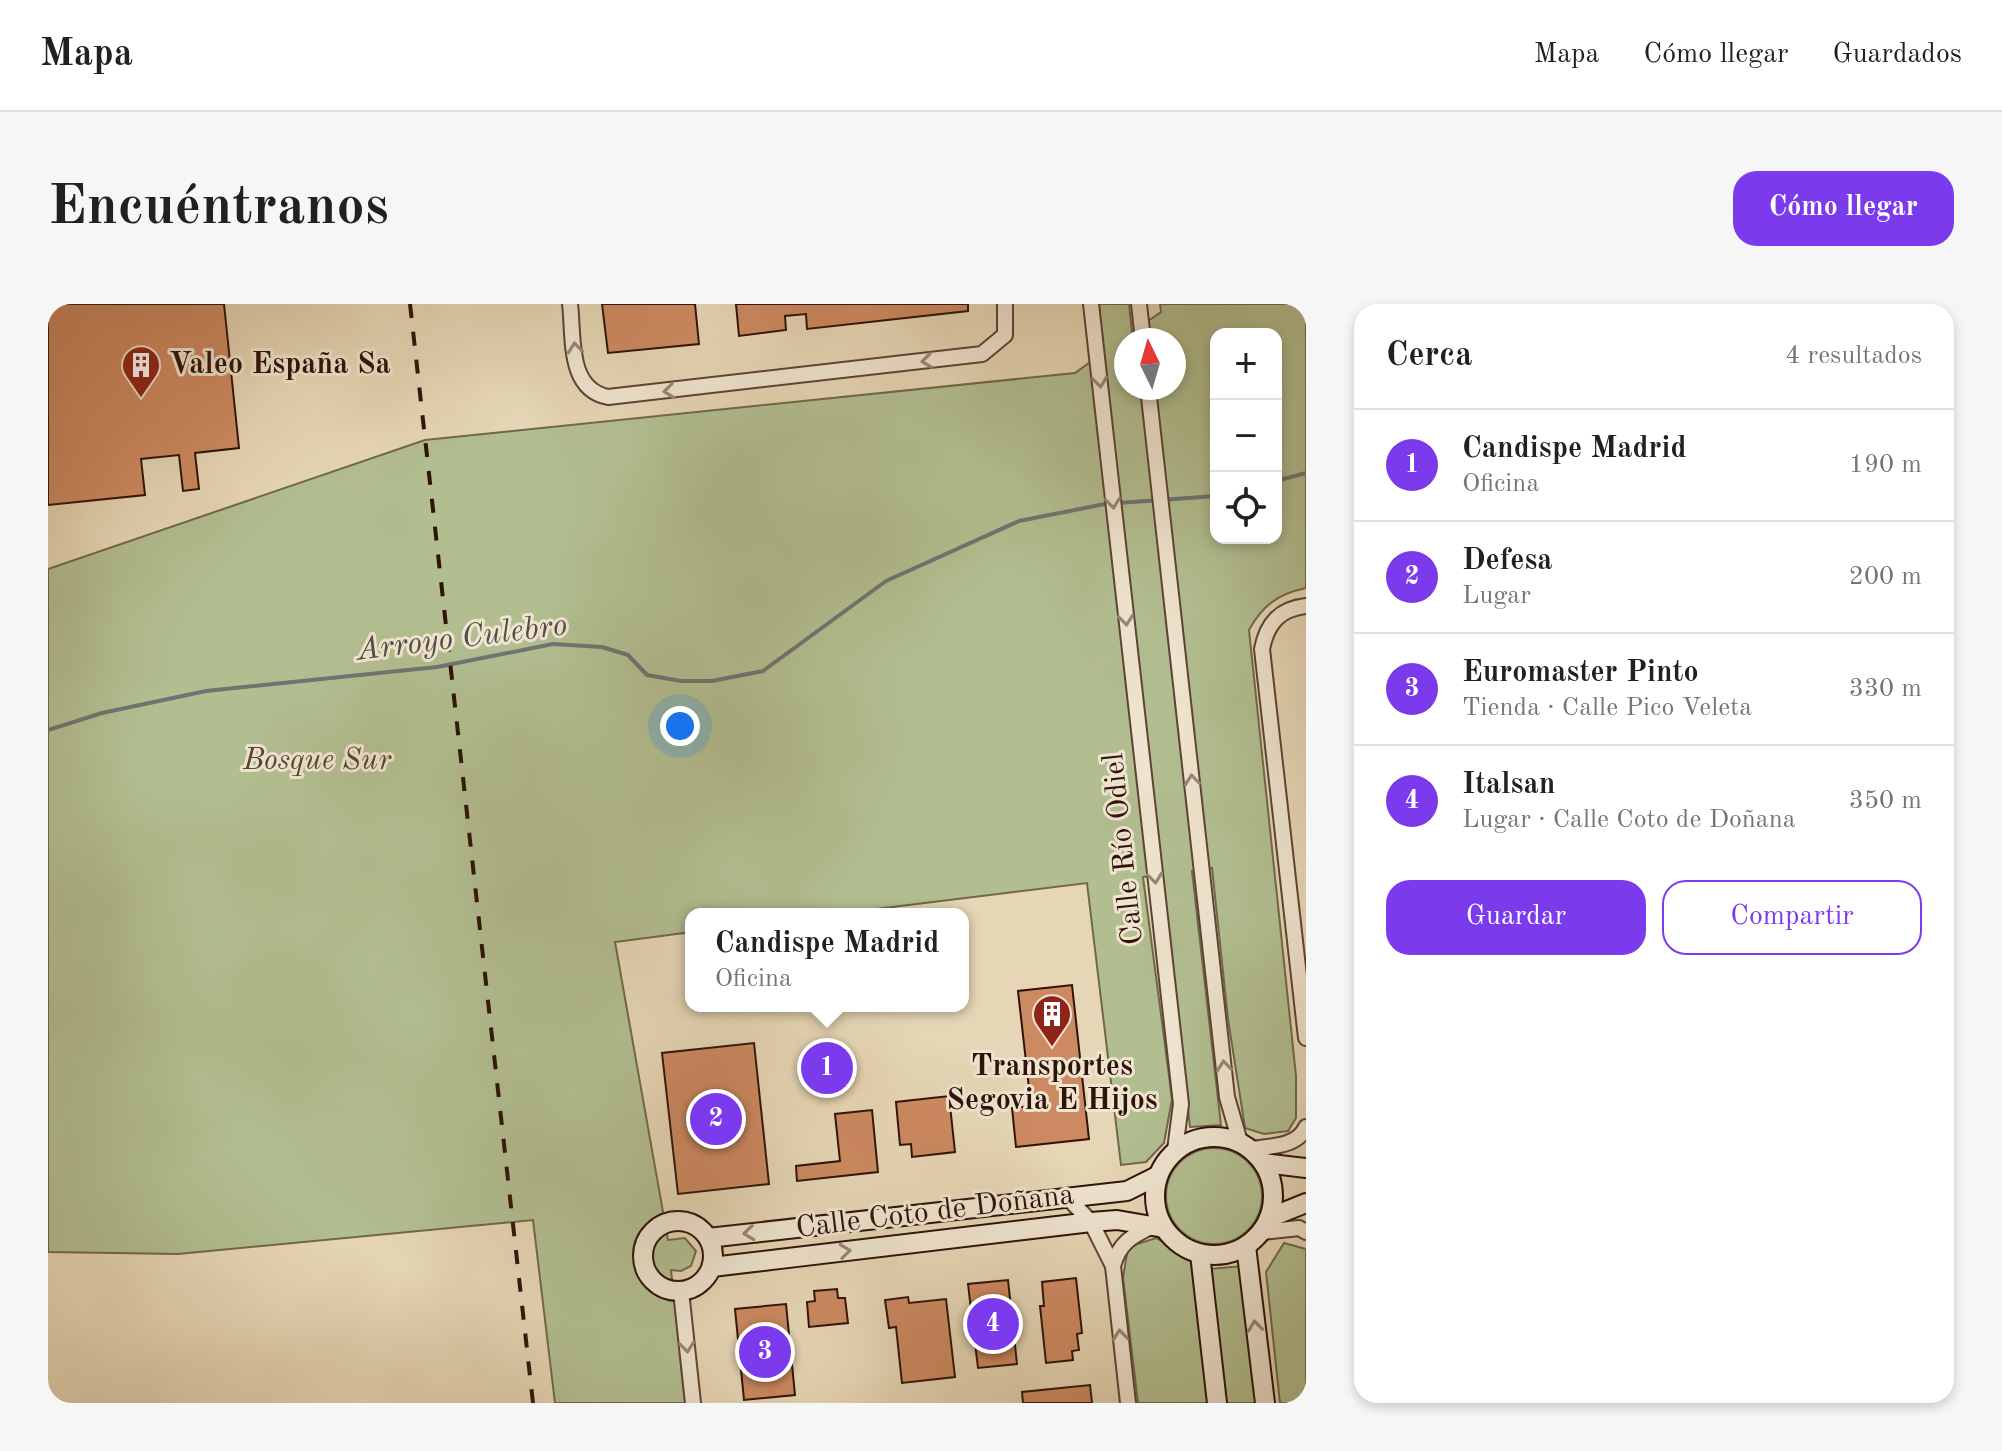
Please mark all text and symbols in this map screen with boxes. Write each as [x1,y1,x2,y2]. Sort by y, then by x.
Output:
text: Mapa [40,36,133,74]
text: Mapa [1534,41,1599,69]
text: Cómo llegar [1643,41,1788,69]
text: Guardados [1832,41,1962,69]
button: Cómo llegar [1733,171,1954,246]
text: Encuéntranos [48,180,389,236]
north arrow [1114,328,1186,400]
map controls [1210,328,1282,544]
button: + [1210,328,1282,400]
text: Cerca [1386,339,1472,373]
one-way arrow [567,341,584,355]
text: 4 resultados [1785,343,1922,369]
building icon: Valeo España Sa [120,344,162,399]
place label: Valeo España Sa [169,350,391,380]
one-way arrow [920,352,933,369]
one-way arrow [1091,375,1108,388]
one-way arrow [662,382,675,399]
button: − [1210,400,1282,472]
text: Candispe Madrid [1462,434,1687,464]
text: 1 [1404,452,1420,478]
text: 190 m [1849,452,1922,478]
text: Oficina [1462,471,1539,497]
button: locate [1210,472,1282,544]
one-way arrow [1105,497,1122,510]
text: Defesa [1462,546,1553,576]
text: 2 [1404,564,1420,590]
text: 200 m [1849,564,1922,590]
text: Lugar [1462,583,1531,609]
water label: Arroyo Culebro [353,610,569,668]
one-way arrow [1118,613,1135,626]
text: Euromaster Pinto [1462,658,1699,688]
text: 3 [1404,676,1420,702]
text: 330 m [1849,676,1922,702]
text: Tienda · Calle Pico Veleta [1462,695,1752,721]
your location [660,706,700,746]
park label: Bosque Sur [242,746,392,776]
street label: Calle Río Odiel [1099,752,1149,946]
text: Italsan [1462,770,1555,800]
one-way arrow [1183,773,1200,786]
text: 4 [1404,788,1420,814]
text: 350 m [1849,788,1922,814]
text: Lugar · Calle Coto de Doñana [1462,807,1796,833]
one-way arrow [1147,872,1164,885]
button: Guardar [1386,880,1646,955]
button: Compartir [1662,880,1922,955]
popup [685,908,969,1012]
text: Candispe Madrid [715,929,939,959]
text: Oficina [715,966,792,992]
building icon: Transportes Segovia E Hijos [1031,993,1073,1048]
pin: 1 [801,1038,853,1098]
place label: Transportes Segovia E Hijos [946,1052,1158,1116]
one-way arrow [1215,1059,1232,1072]
pin: 2 [690,1089,742,1149]
street label: Calle Coto de Doñana [794,1180,1076,1244]
one-way arrow [742,1225,755,1242]
one-way arrow [839,1242,852,1259]
pin: 4 [967,1294,1019,1354]
one-way arrow [1247,1319,1264,1332]
pin: 3 [739,1322,791,1382]
one-way arrow [1112,1328,1129,1341]
one-way arrow [679,1341,696,1354]

